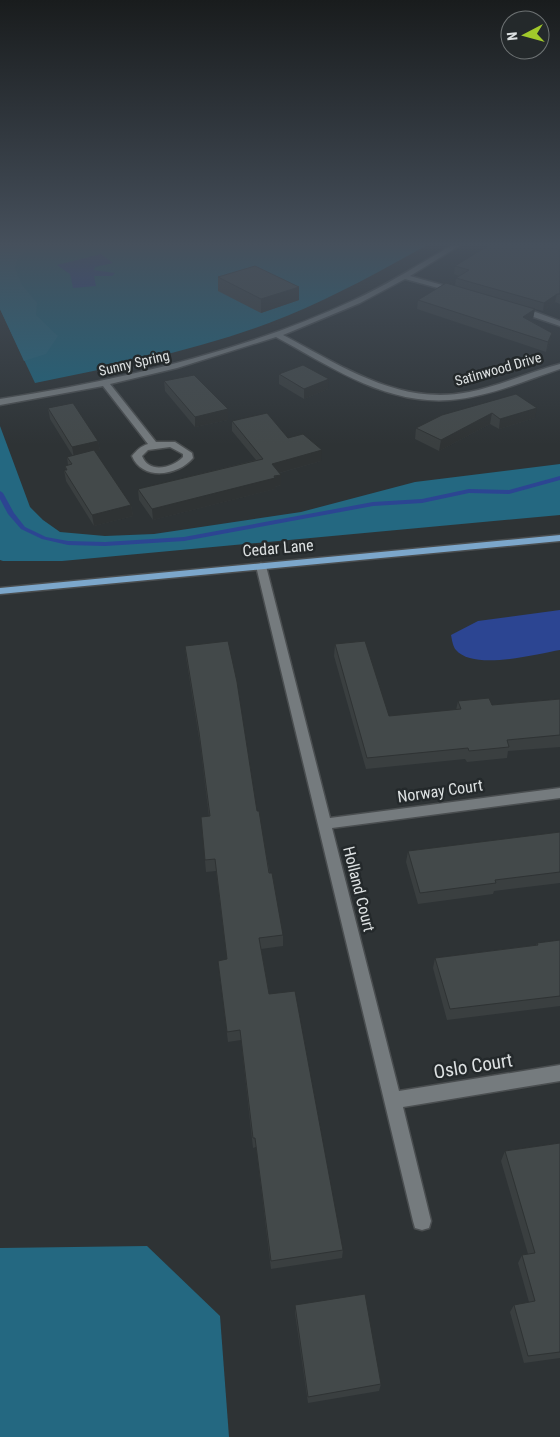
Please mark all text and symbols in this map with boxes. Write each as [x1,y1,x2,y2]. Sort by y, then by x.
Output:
north arrow [500,10,550,60]
text: N [504,31,520,41]
street label: Sunny Spring [97,347,171,379]
street label: Satinwood Drive [453,349,544,389]
street label: Cedar Lane [242,535,314,561]
street label: Norway Court [396,776,484,806]
street label: Holland Court [339,844,379,934]
street label: Oslo Court [432,1048,514,1084]

